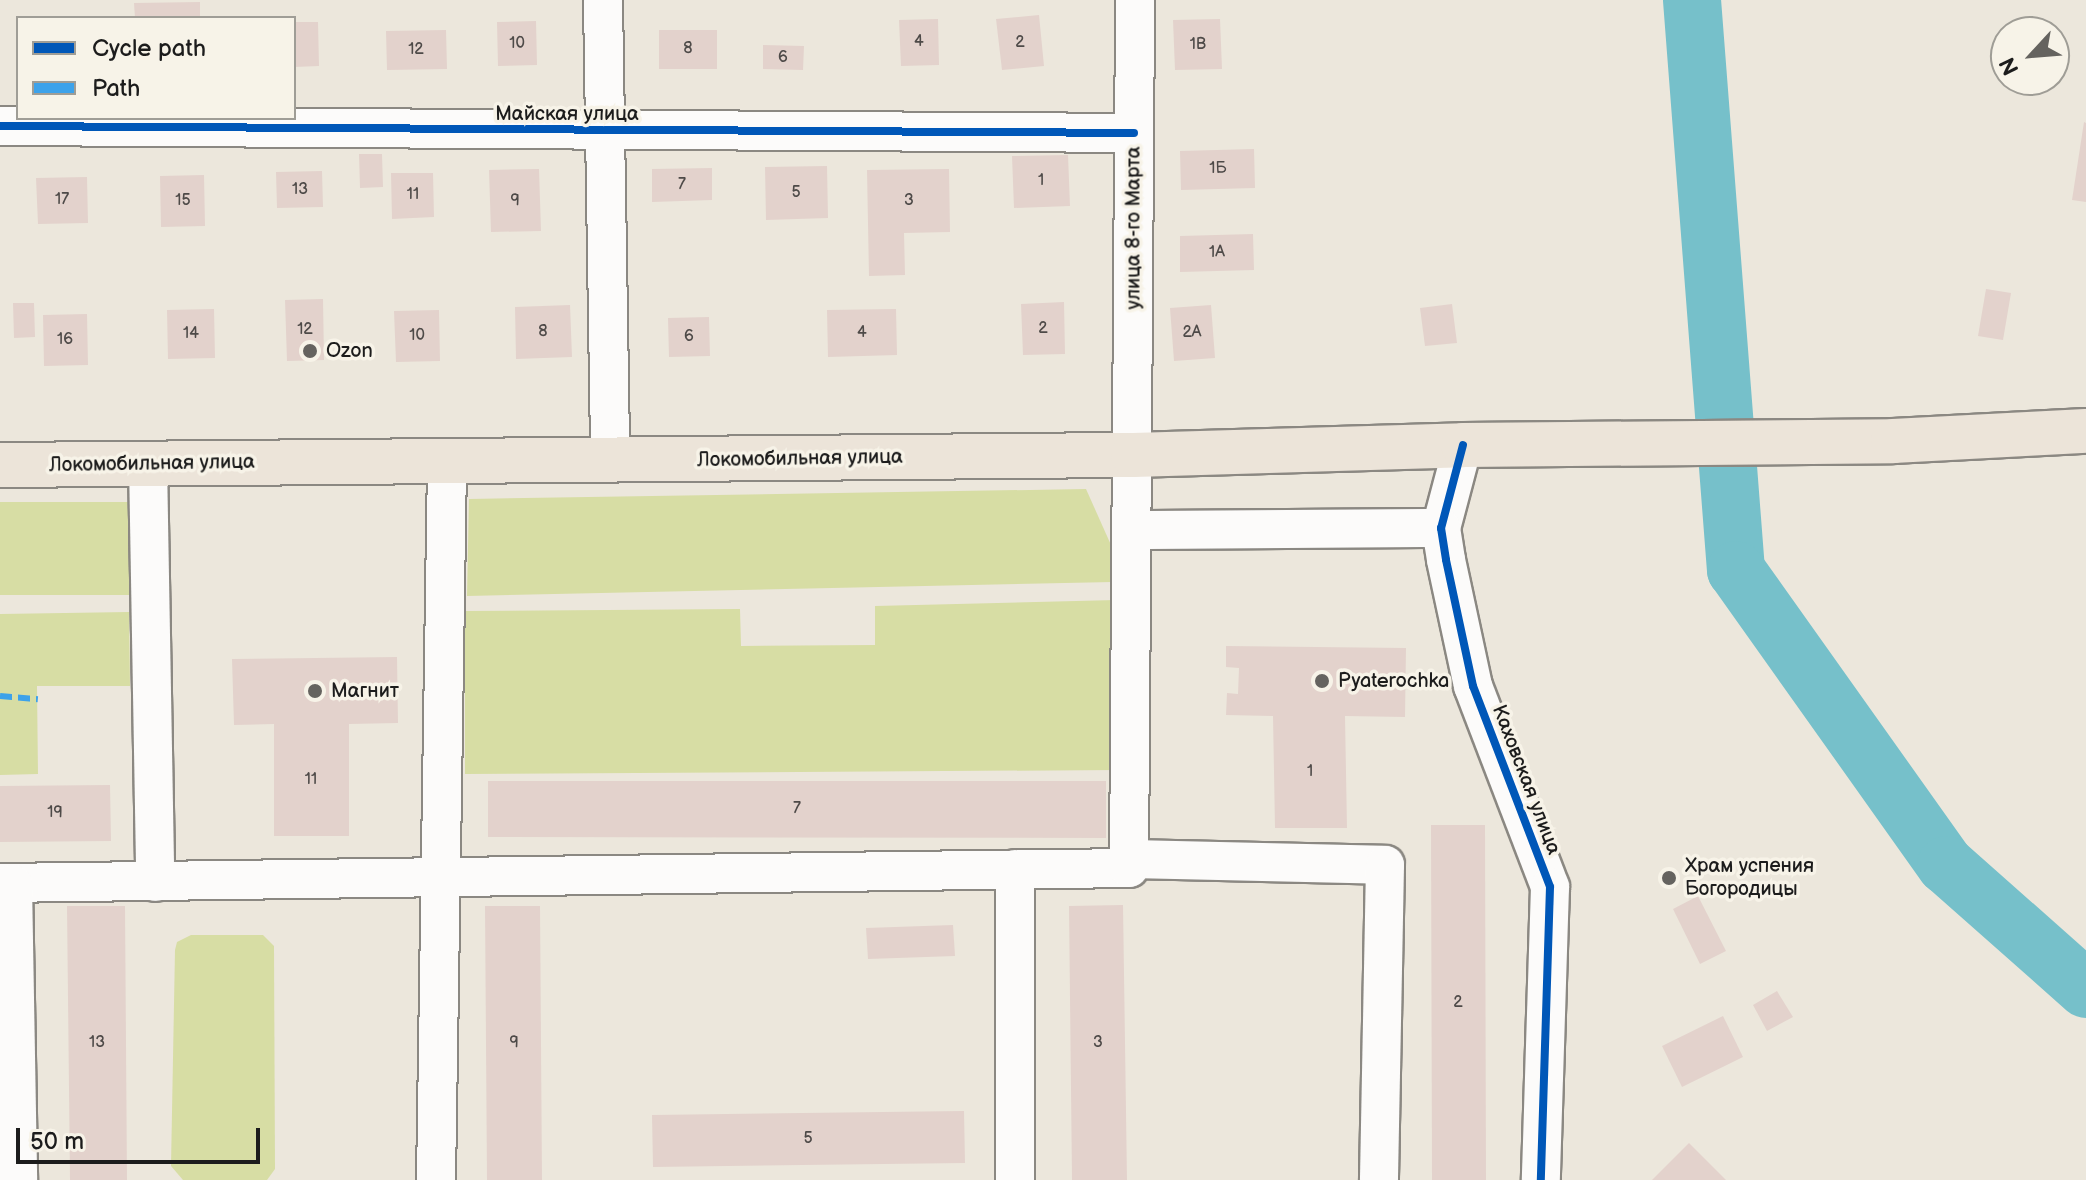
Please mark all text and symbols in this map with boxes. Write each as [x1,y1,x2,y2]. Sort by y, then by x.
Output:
legend [16,16,296,120]
north arrow [1990,16,2070,96]
house number: 4 [914,32,924,52]
house number: 2 [1015,33,1025,53]
text: Cycle path [92,34,206,63]
house number: 10 [509,34,525,54]
house number: 1В [1190,35,1206,55]
house number: 8 [683,39,693,59]
house number: 12 [408,40,424,60]
house number: 6 [778,48,788,68]
text: N [1994,53,2026,79]
text: Path [92,74,140,103]
street label: Майская улица [495,102,639,126]
street label: улица 8-го Марта [1122,146,1146,310]
house number: 1Б [1209,159,1227,179]
house number: 1 [1038,171,1044,191]
house number: 7 [678,175,686,195]
house number: 13 [292,180,308,200]
house number: 5 [791,183,801,203]
house number: 11 [407,185,419,205]
house number: 17 [55,190,69,210]
house number: 15 [175,191,191,211]
house number: 9 [510,191,520,211]
house number: 3 [904,191,914,211]
house number: 1А [1209,243,1225,263]
house number: 2 [1038,319,1048,339]
house number: 12 [297,320,313,340]
house number: 8 [538,322,548,342]
house number: 4 [857,323,867,343]
house number: 2А [1182,323,1202,343]
house number: 14 [183,324,199,344]
house number: 10 [409,326,425,346]
house number: 6 [684,327,694,347]
house number: 16 [57,330,73,350]
place label: Ozon [326,339,373,363]
marker: Ozon [301,342,319,360]
street label: Локомобильная улица [697,445,903,473]
street label: Локомобильная улица [49,450,255,478]
place label: Pyaterochka [1338,669,1449,693]
marker: Pyaterochka [1313,672,1331,690]
place label: Магнит [331,679,399,703]
marker: Магнит [306,682,324,700]
street label: Каховская улица [1486,702,1566,858]
house number: 1 [1307,762,1313,782]
house number: 11 [305,770,317,790]
house number: 7 [793,799,801,819]
house number: 19 [47,803,63,823]
place label: Храм успения Богородицы [1685,854,1814,901]
marker: Храм успения Богородицы [1660,869,1678,887]
house number: 2 [1453,993,1463,1013]
house number: 13 [89,1033,105,1053]
house number: 9 [509,1033,519,1053]
house number: 3 [1093,1033,1103,1053]
scale bar [20,1112,264,1162]
text: 50 m [30,1127,84,1156]
house number: 5 [803,1129,813,1149]

